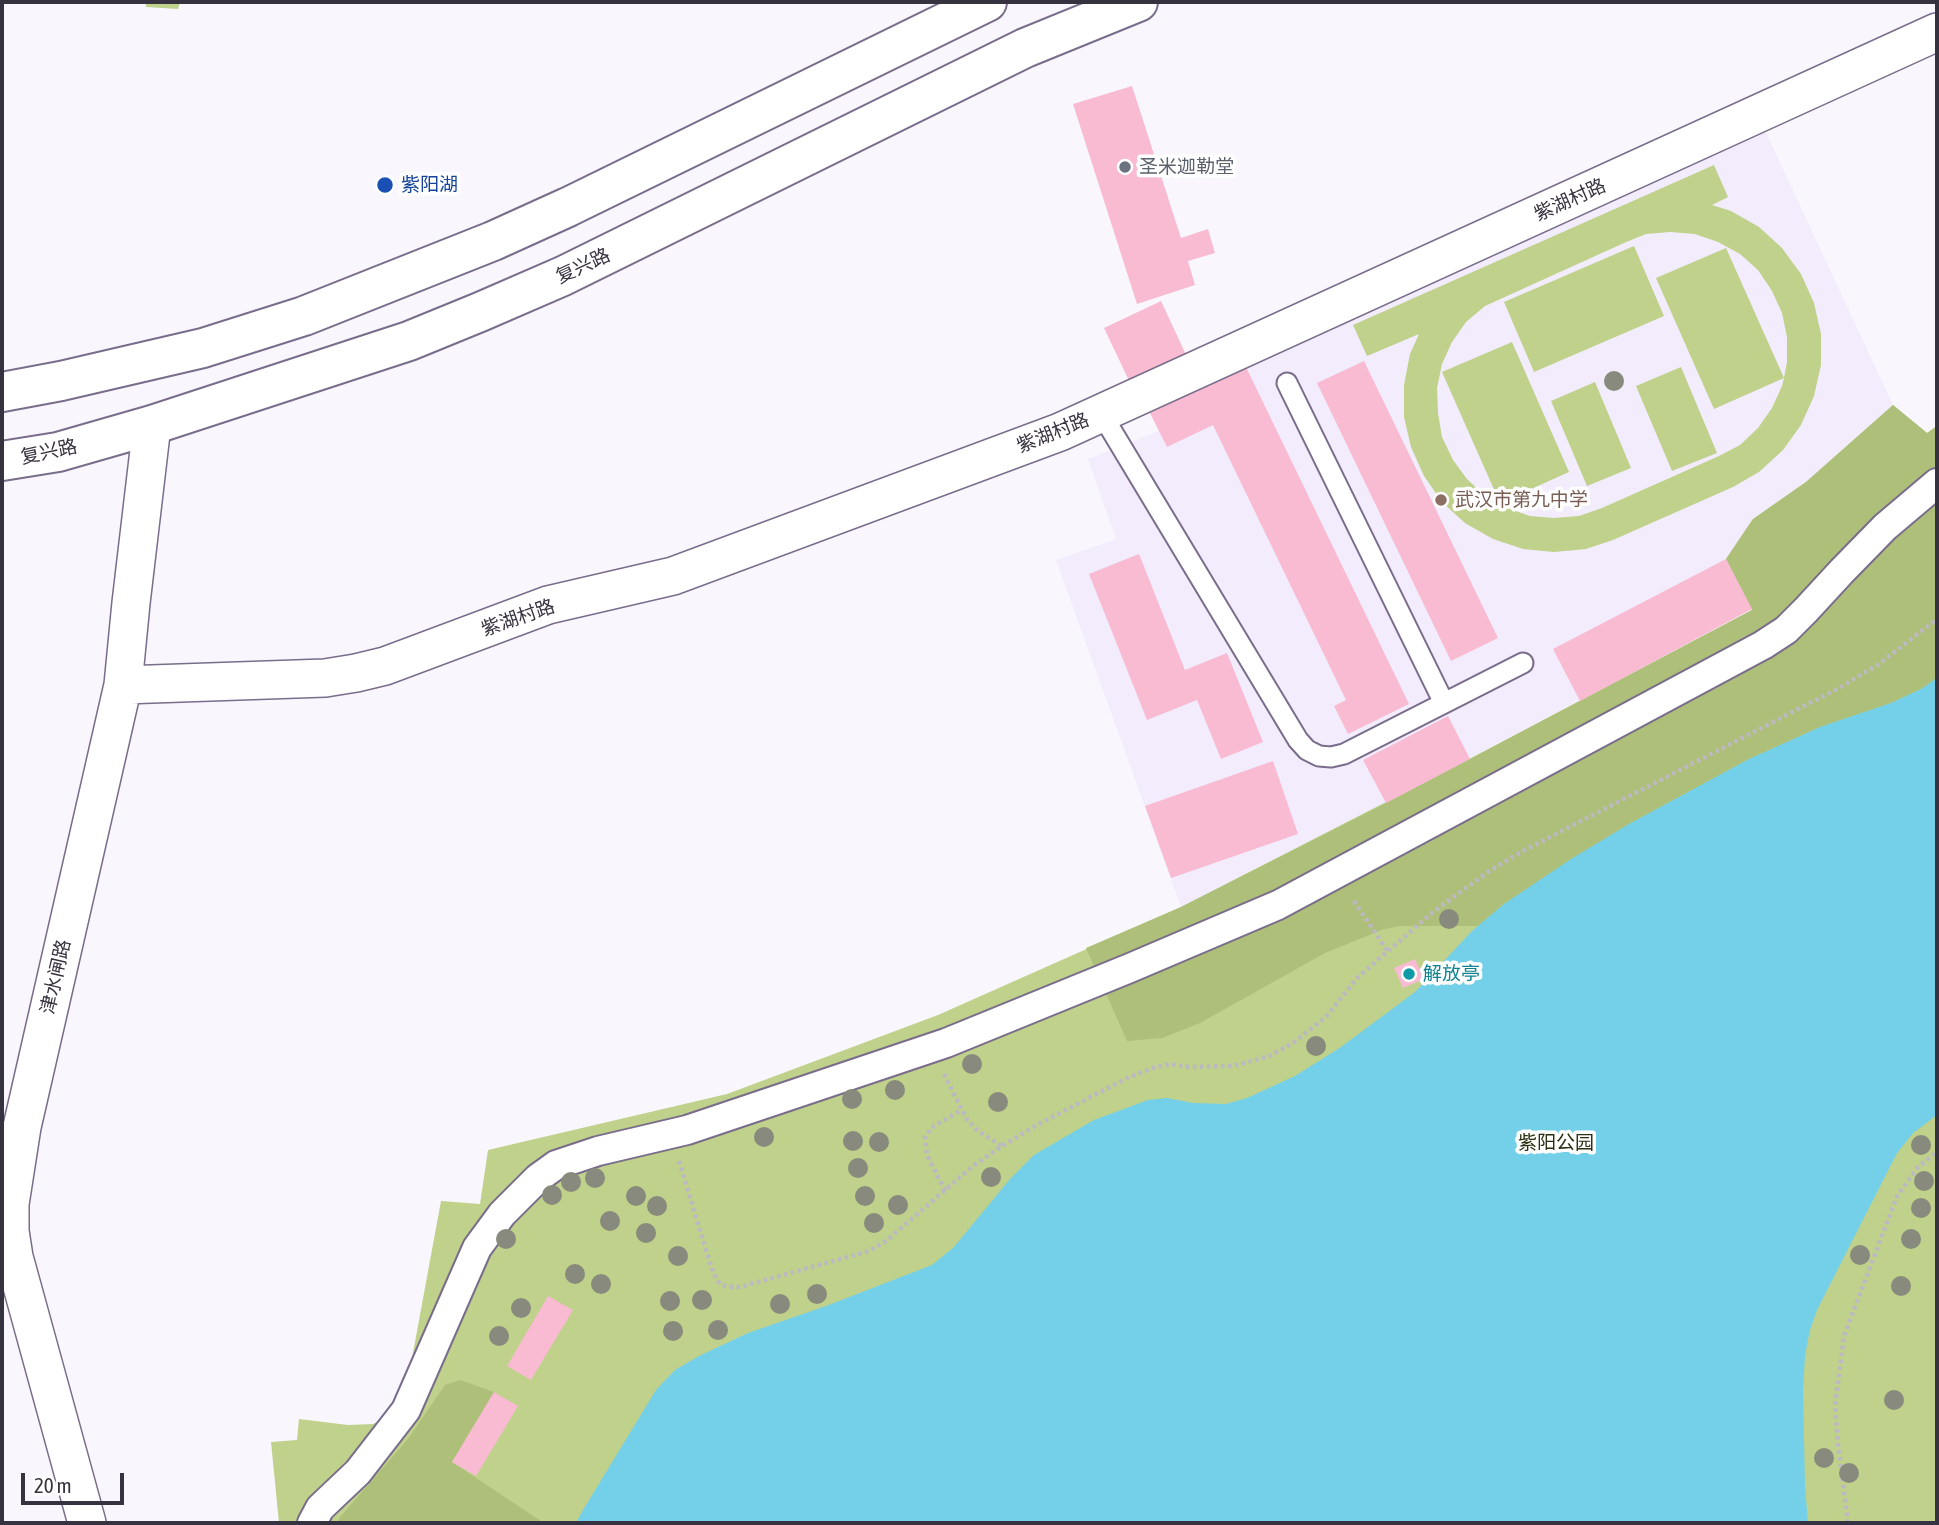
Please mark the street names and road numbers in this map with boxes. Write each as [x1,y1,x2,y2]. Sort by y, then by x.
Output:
street label: 紫湖村路 [1531,174,1609,226]
street label: 复兴路 [552,244,614,288]
street label: 紫湖村路 [1013,408,1093,458]
street label: 复兴路 [19,435,79,469]
street label: 紫湖村路 [478,595,558,641]
street label: 津水闸路 [36,937,76,1017]

